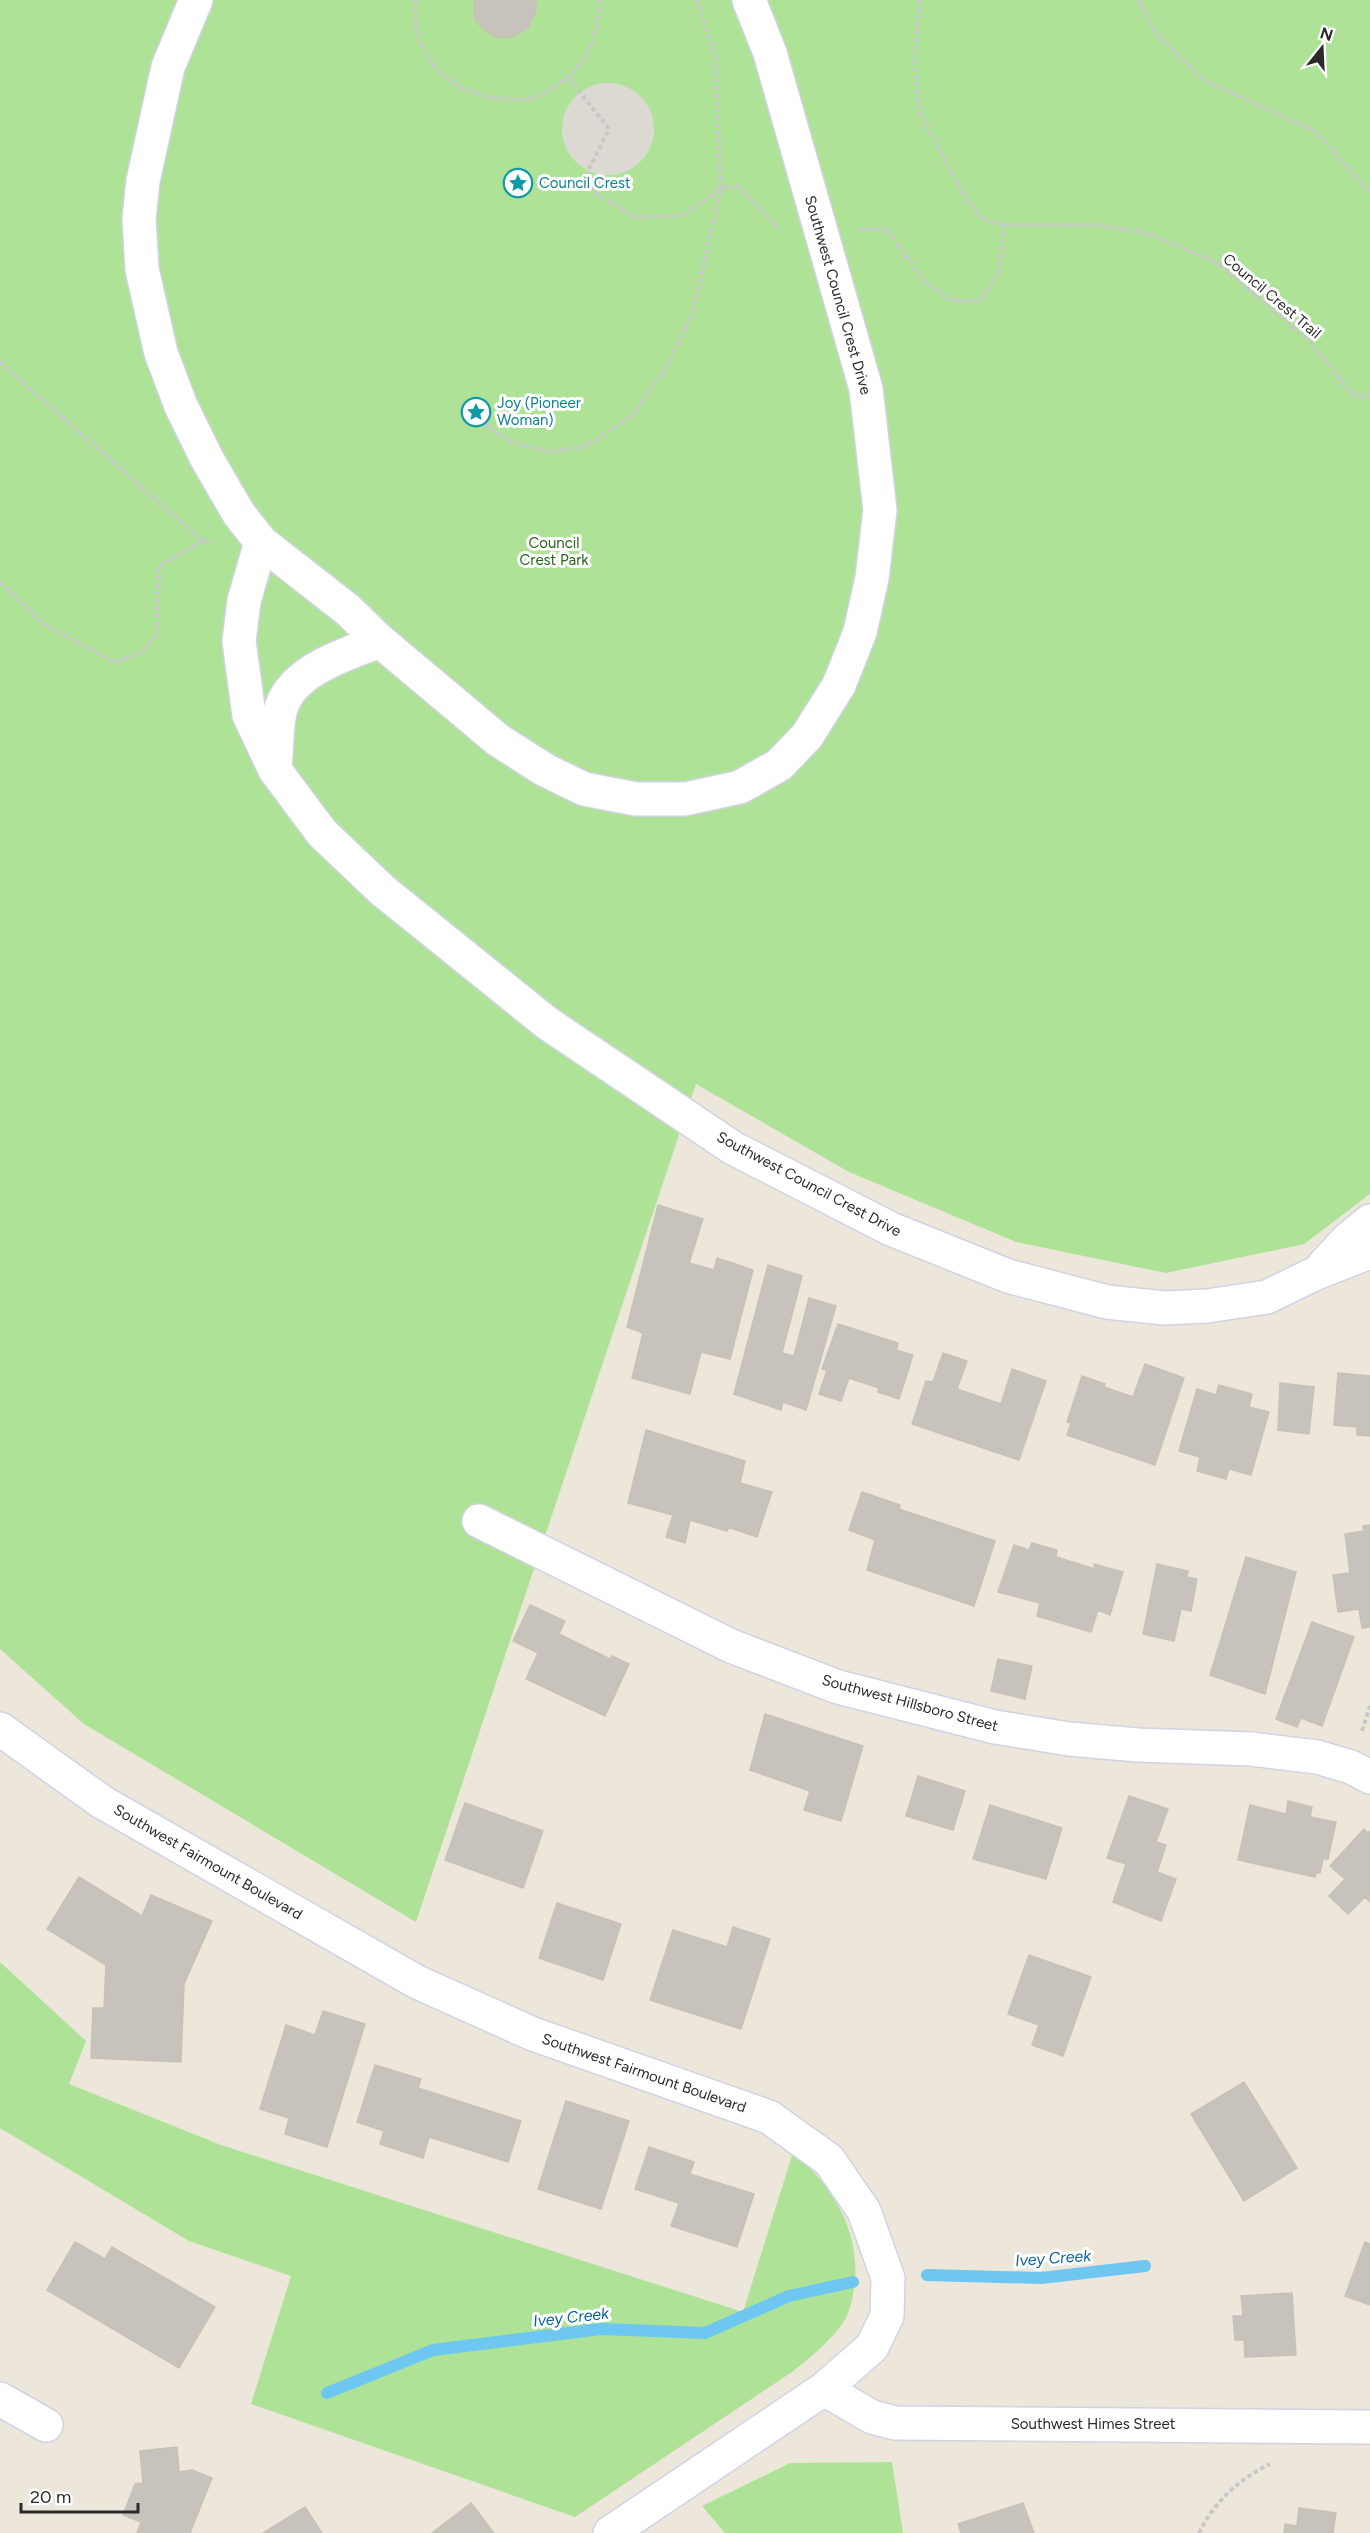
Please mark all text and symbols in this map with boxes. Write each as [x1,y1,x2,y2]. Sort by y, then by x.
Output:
north arrow [1292,18,1352,78]
text: N [1318,23,1335,45]
place icon: Council Crest [502,167,534,199]
place label: Council Crest [539,174,631,192]
street label: Southwest Council Crest Drive [801,193,875,397]
street label: Council Crest Trail [1219,250,1325,342]
place label: Joy (Pioneer Woman) [497,394,581,429]
place icon: Joy (Pioneer Woman) [460,396,492,428]
park label: Council Crest Park [520,534,589,569]
street label: Southwest Council Crest Drive [714,1128,904,1240]
street label: Southwest Hillsboro Street [820,1671,1000,1735]
street label: Southwest Fairmount Boulevard [110,1800,306,1924]
street label: Southwest Fairmount Boulevard [539,2030,749,2116]
water label: Ivey Creek [1015,2246,1093,2270]
water label: Ivey Creek [532,2303,611,2330]
street label: Southwest Himes Street [1011,2415,1176,2433]
scale bar [21,2476,138,2514]
text: 20 m [30,2486,71,2508]

